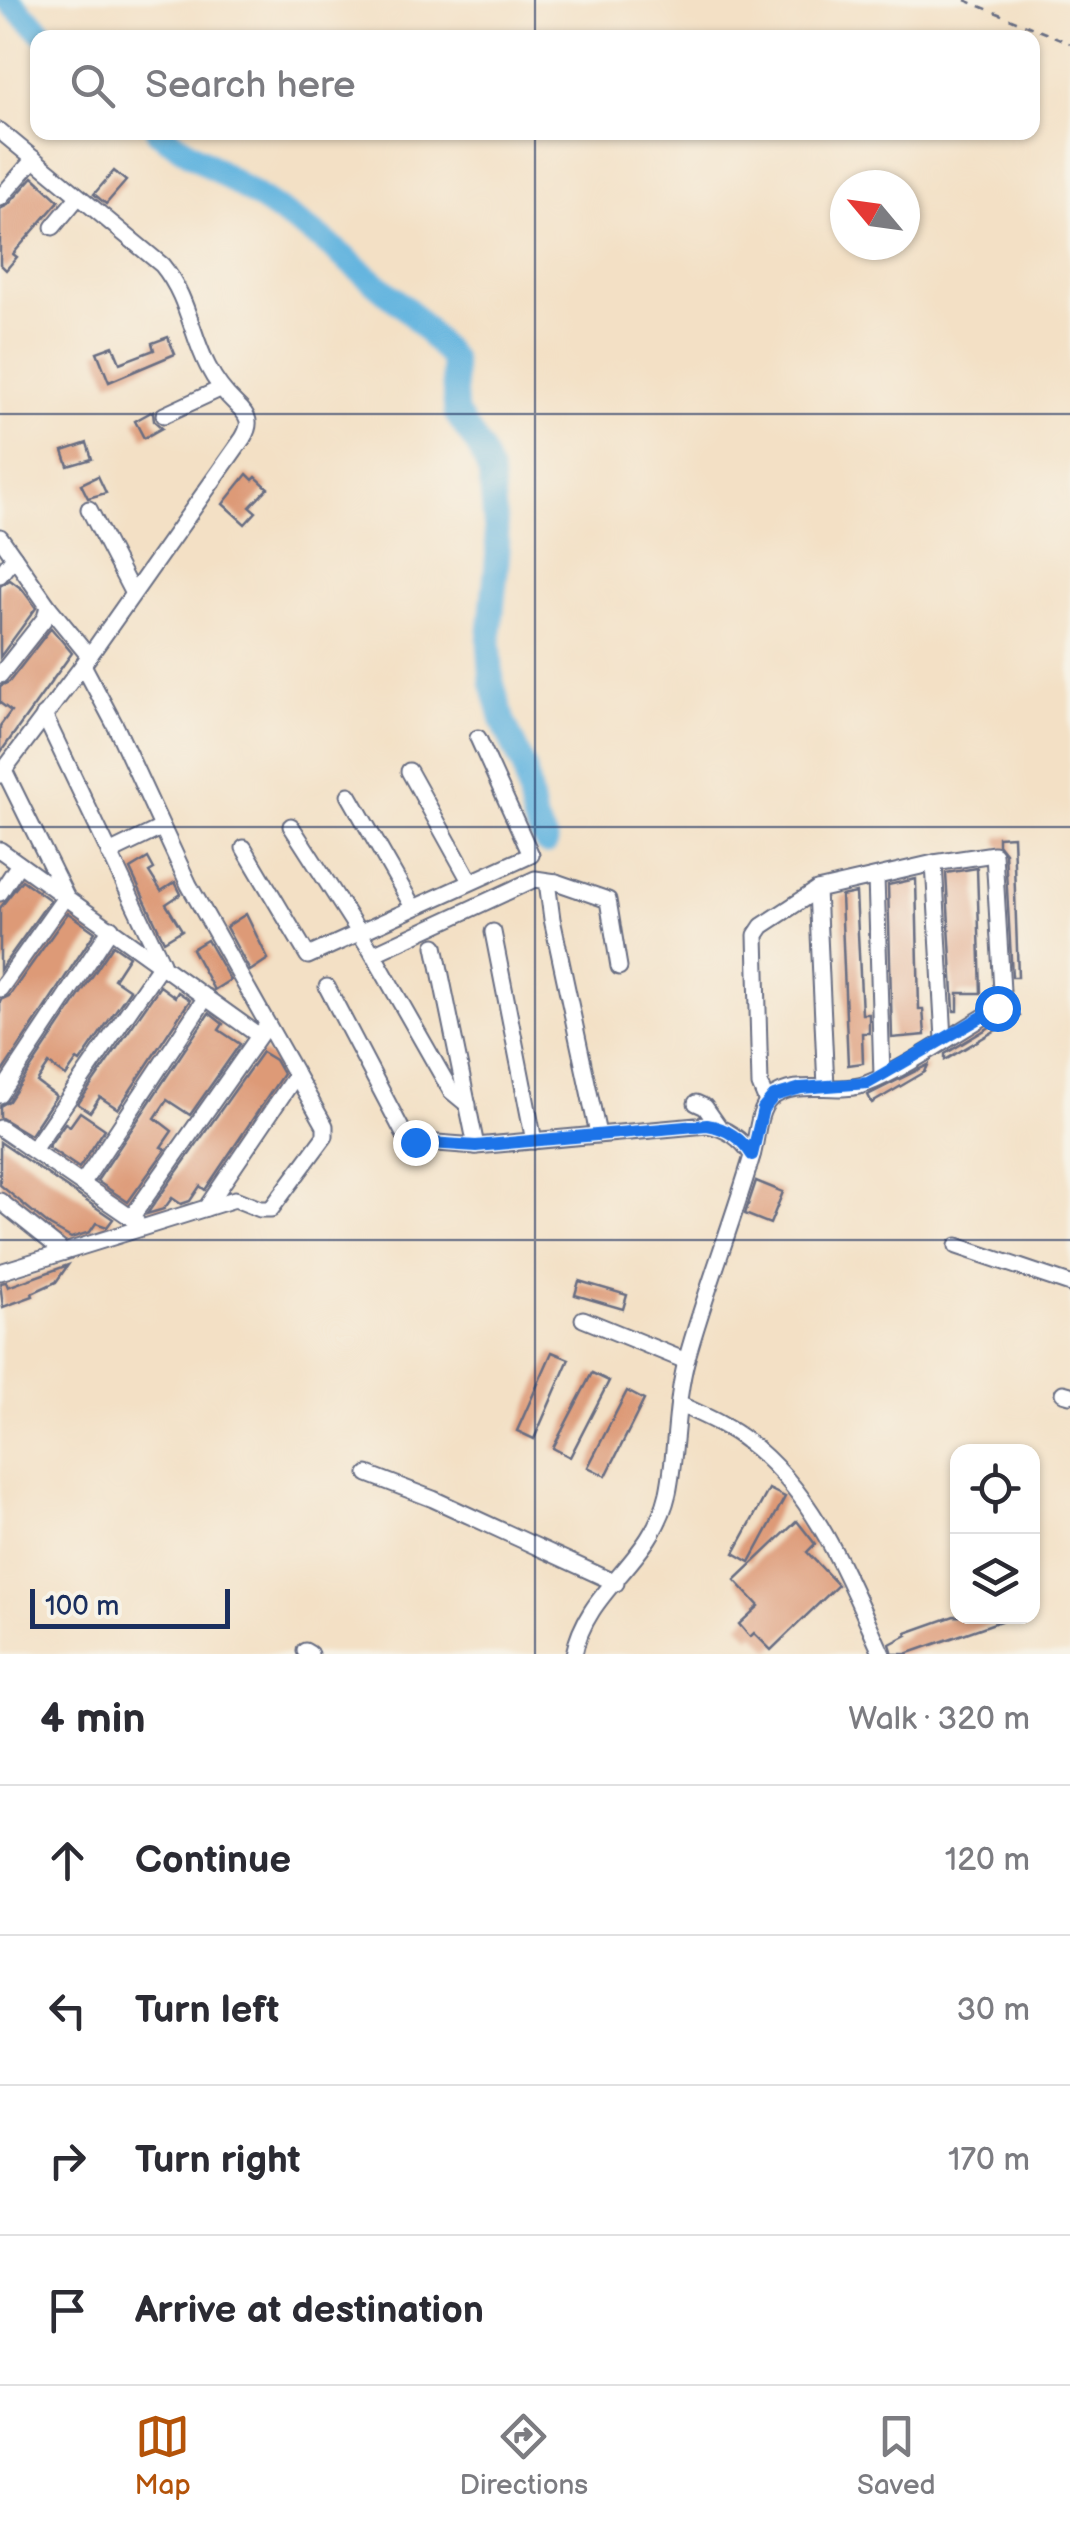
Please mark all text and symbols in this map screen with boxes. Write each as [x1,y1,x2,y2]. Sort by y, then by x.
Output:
search box [30,30,1040,140]
icon: search [65,58,120,113]
text: Search here [145,63,356,108]
north arrow [830,170,920,260]
route start [975,986,1021,1032]
route end [393,1120,439,1166]
map controls [950,1444,1040,1624]
button: locate [950,1444,1040,1534]
button: layers [950,1534,1040,1624]
scale bar [30,1584,230,1628]
text: 100 m [45,1590,119,1623]
text: 4 min [40,1694,146,1745]
text: Walk · 320 m [848,1700,1030,1739]
icon: ahead [40,1833,95,1888]
text: Continue [135,1838,291,1883]
text: 120 m [945,1841,1030,1880]
icon: left [40,1983,95,2038]
text: Turn left [135,1988,279,2033]
text: 30 m [956,1991,1030,2030]
icon: right [40,2133,95,2188]
text: Turn right [135,2138,300,2183]
text: 170 m [948,2141,1030,2180]
icon: arrive [40,2283,95,2338]
text: Arrive at destination [135,2288,484,2333]
tab: Map [134,2409,191,2502]
tab: Directions [459,2409,588,2502]
tab: Saved [857,2409,936,2502]

